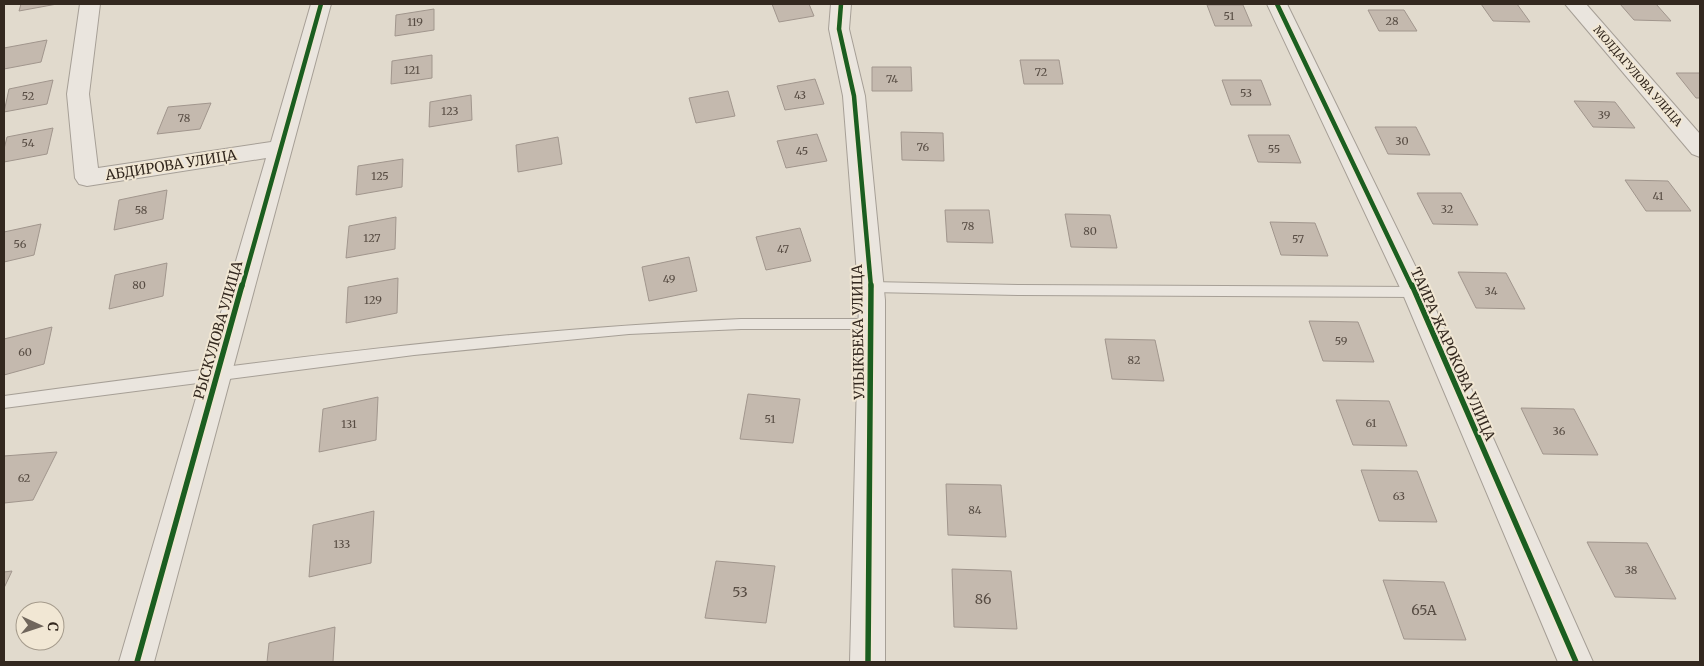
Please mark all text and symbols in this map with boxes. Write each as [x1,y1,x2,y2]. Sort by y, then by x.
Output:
house number: 51 [1224,9,1234,23]
house number: 28 [1386,14,1399,28]
house number: 119 [407,15,423,29]
street label: МОЛДАГУЛОВА УЛИЦА [1590,23,1686,129]
house number: 121 [404,63,420,77]
house number: 72 [1035,65,1047,79]
house number: 74 [886,72,898,86]
house number: 53 [1240,86,1252,100]
house number: 43 [794,88,806,102]
house number: 52 [22,89,34,103]
house number: 123 [441,104,459,118]
house number: 39 [1598,108,1611,122]
house number: 78 [178,111,191,125]
house number: 30 [1395,134,1409,148]
house number: 54 [22,136,35,150]
house number: 76 [917,140,929,154]
house number: 55 [1268,142,1280,156]
house number: 45 [796,144,808,158]
street label: АБДИРОВА УЛИЦА [103,146,238,184]
house number: 125 [371,169,389,183]
house number: 41 [1653,189,1663,203]
house number: 32 [1441,202,1453,216]
house number: 58 [135,203,148,217]
house number: 78 [962,219,975,233]
house number: 80 [1083,224,1097,238]
house number: 127 [363,231,381,245]
house number: 57 [1292,232,1304,246]
house number: 56 [14,237,27,251]
house number: 47 [777,242,789,256]
street label: РЫСКУЛОВА УЛИЦА [190,258,246,401]
street label: УЛЫКБЕКА УЛИЦА [848,264,868,401]
street label: ТАИРА ЖАРОКОВА УЛИЦА [1407,265,1499,444]
house number: 49 [663,272,676,286]
house number: 80 [132,278,146,292]
house number: 34 [1485,284,1498,298]
house number: 129 [364,293,382,307]
house number: 59 [1335,334,1348,348]
house number: 60 [18,345,32,359]
house number: 82 [1128,353,1140,367]
house number: 51 [765,412,775,426]
house number: 61 [1366,416,1376,430]
house number: 131 [341,417,357,431]
house number: 36 [1553,424,1566,438]
house number: 62 [18,471,30,485]
house number: 63 [1393,489,1405,503]
house number: 84 [968,503,982,517]
house number: 133 [334,537,350,551]
house number: 38 [1625,563,1638,577]
house number: 53 [732,583,748,601]
house number: 86 [975,590,991,608]
north arrow [15,601,65,651]
house number: 65А [1411,601,1437,619]
text: С [44,622,62,632]

